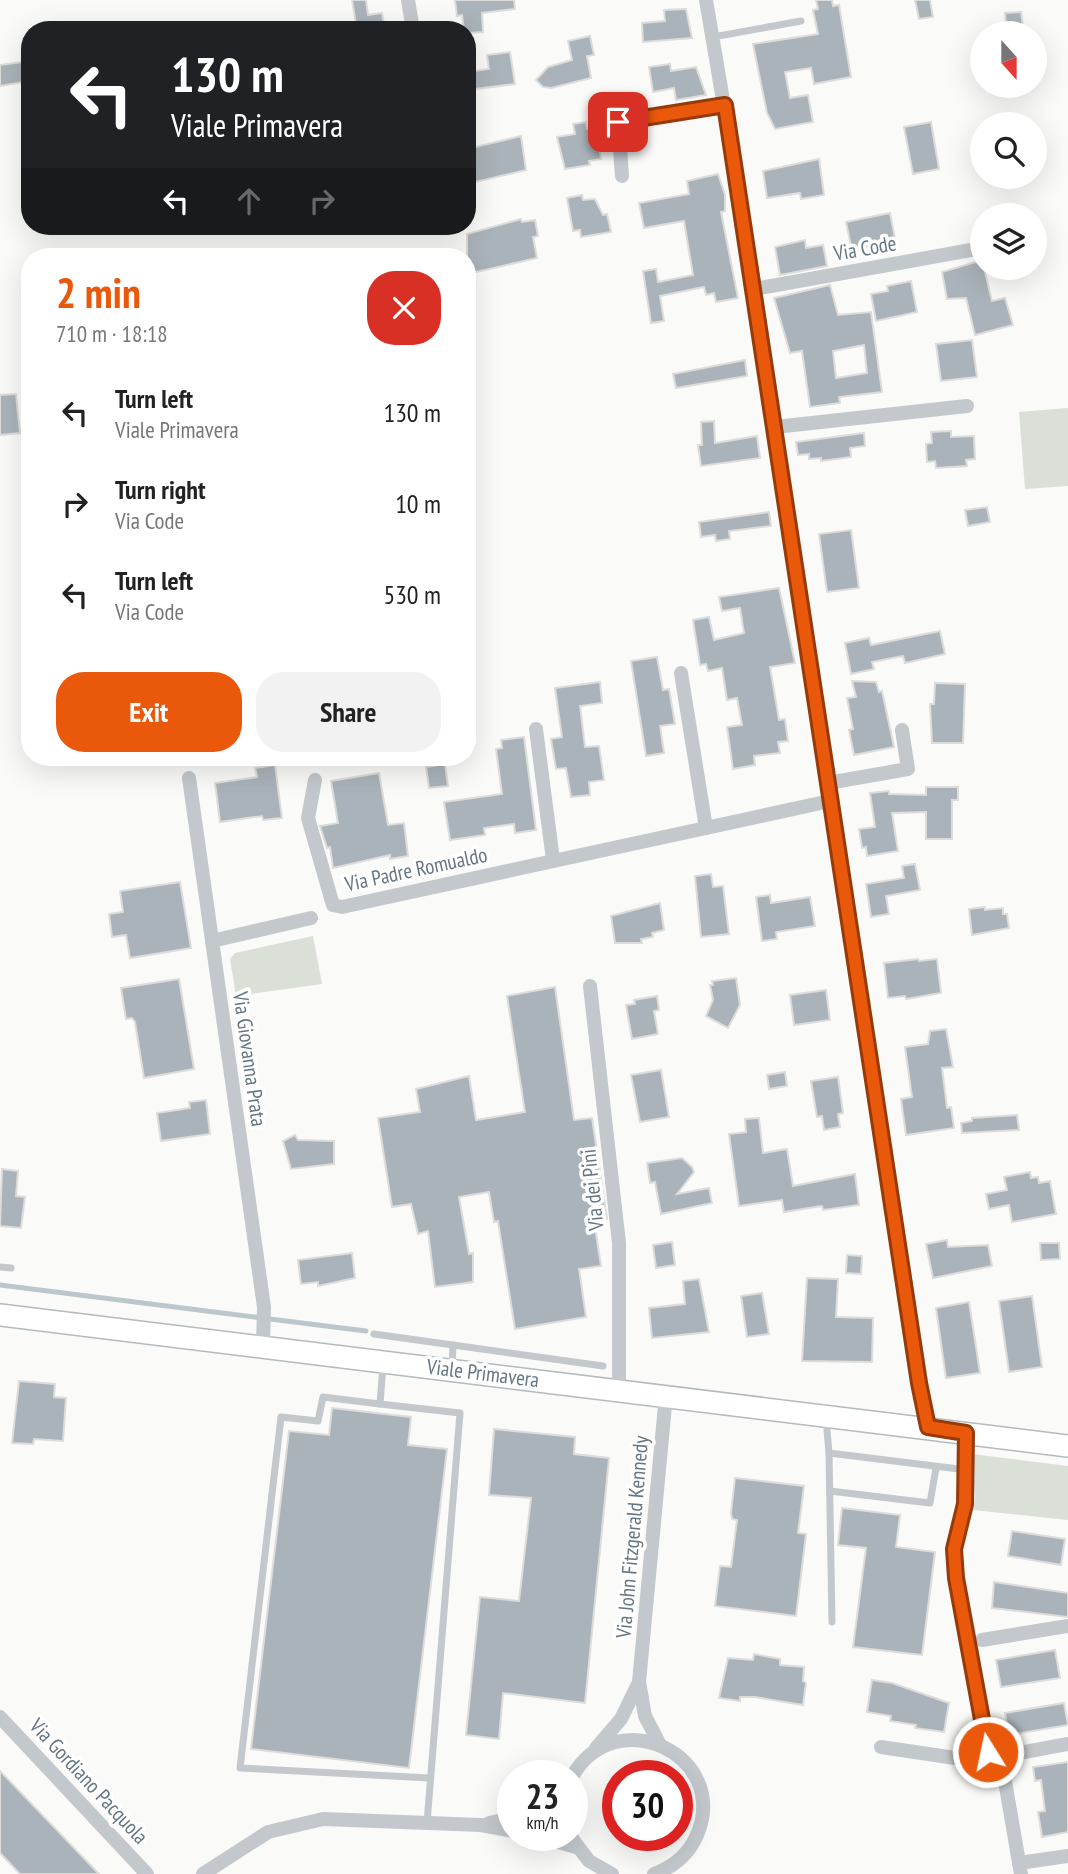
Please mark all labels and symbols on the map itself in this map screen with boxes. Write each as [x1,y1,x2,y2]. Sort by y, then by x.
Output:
north arrow [970,21,1046,98]
pin [588,92,648,152]
street label: Via Code [831,229,898,267]
street label: Via Padre Romualdo [341,841,490,897]
street label: Via Giovanna Prata [227,989,273,1128]
street label: Via dei Pini [574,1148,610,1233]
street label: Viale Primavera [424,1353,541,1393]
street label: Via John Fitzgerald Kennedy [610,1435,654,1640]
street label: Via Gordiano Pacquola [23,1712,154,1849]
position arrow [951,1715,1025,1789]
speed limit sign: 30 [602,1760,693,1851]

